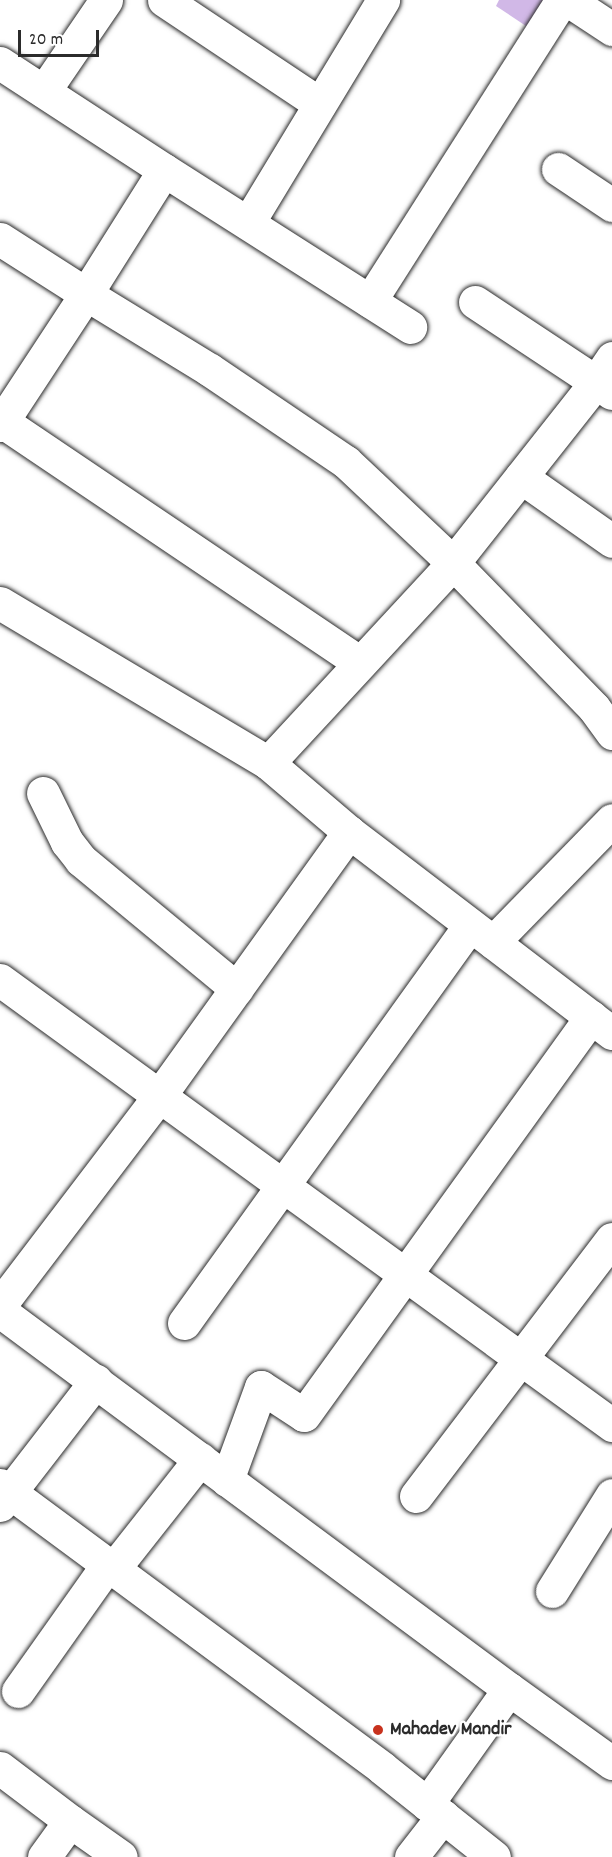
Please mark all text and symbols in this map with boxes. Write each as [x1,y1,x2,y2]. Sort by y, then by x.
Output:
scale bar [21,18,102,56]
text: 20 m [29,28,63,53]
place label: Mahadev Mandir [390,1718,512,1742]
marker: Mahadev Mandir [371,1723,385,1737]

